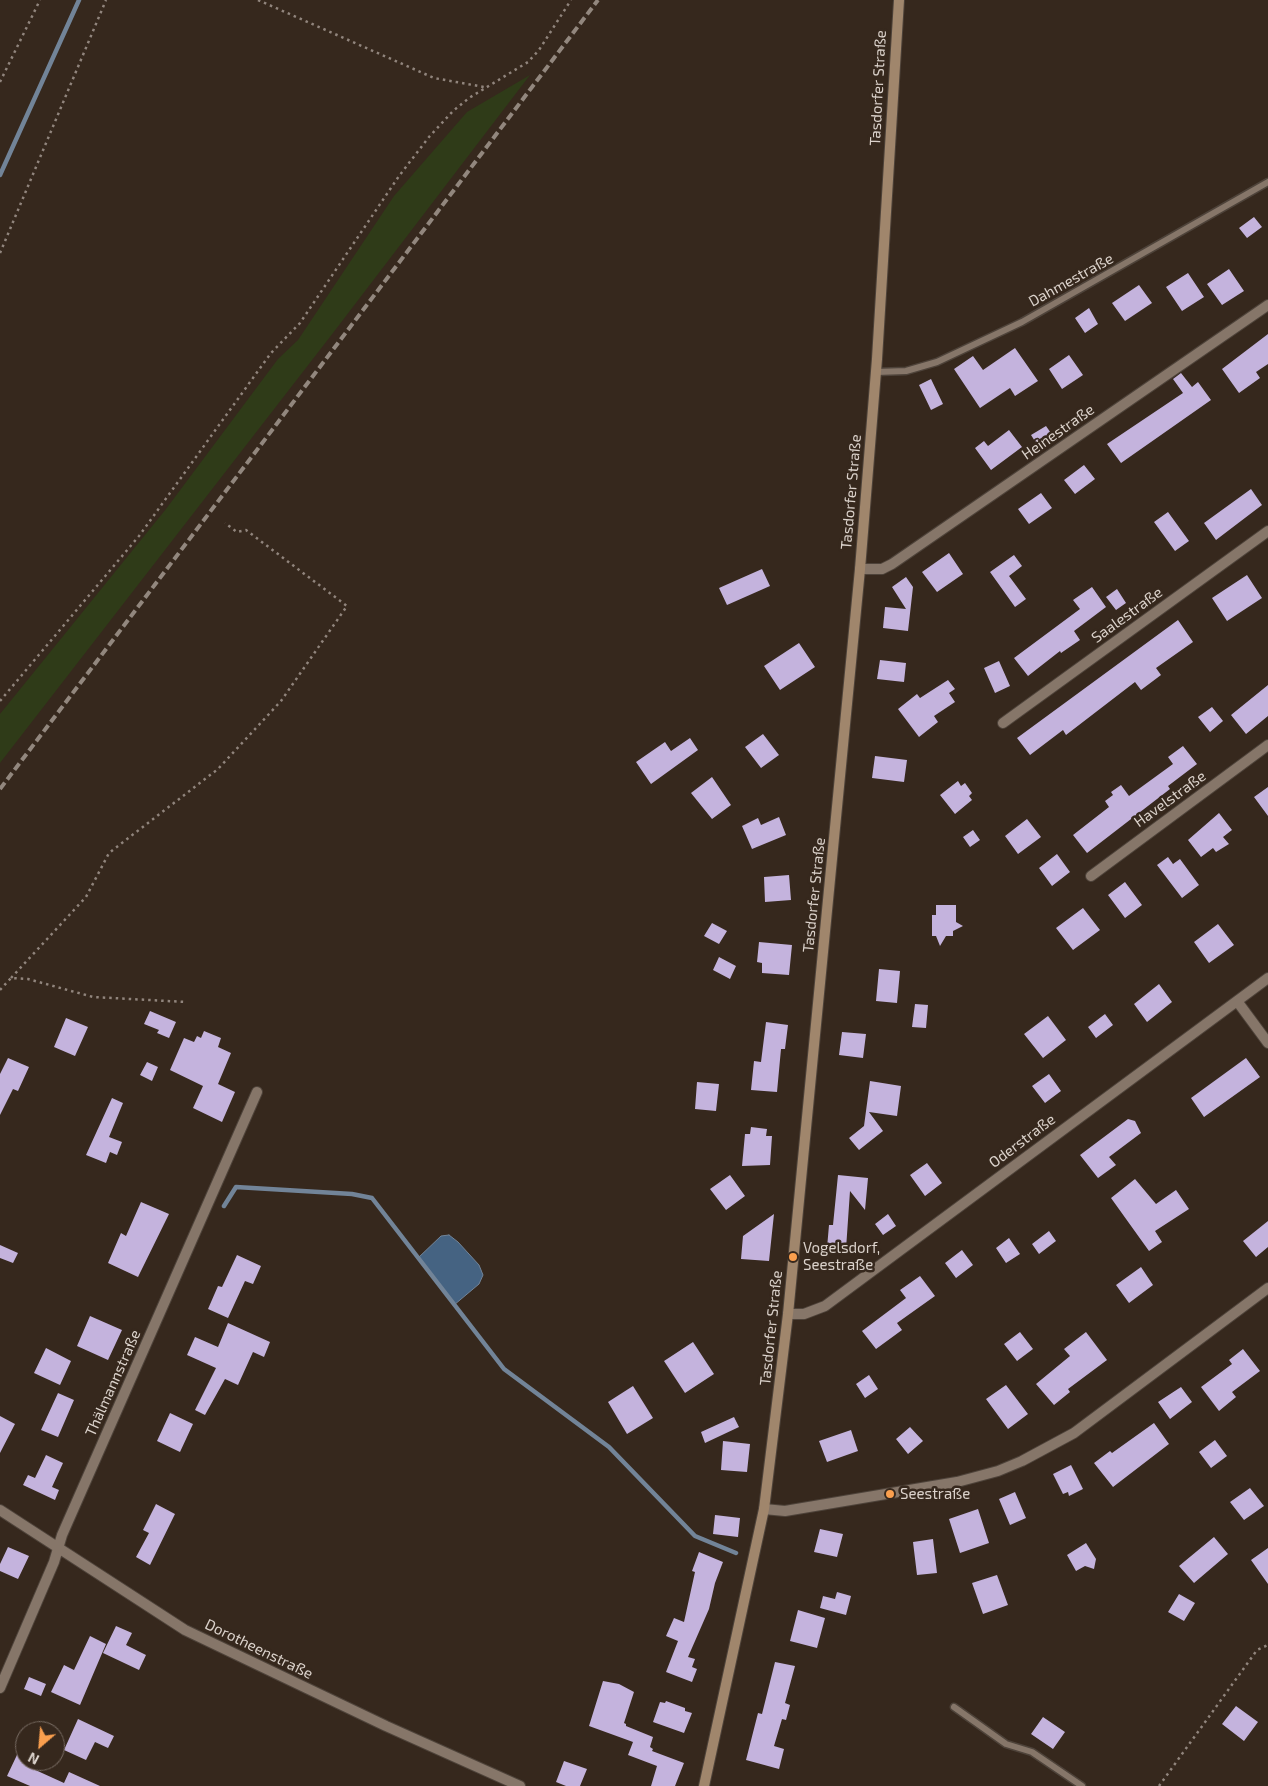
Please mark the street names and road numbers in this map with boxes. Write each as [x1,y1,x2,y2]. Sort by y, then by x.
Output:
street label: Tasdorfer Straße [866,30,890,146]
street label: Dahmestraße [1026,249,1116,311]
street label: Heinestraße [1018,400,1098,464]
street label: Tasdorfer Straße [837,434,865,550]
street label: Saalestraße [1088,583,1166,647]
street label: Havelstraße [1131,767,1209,831]
street label: Tasdorfer Straße [799,836,829,954]
street label: Oderstraße [985,1110,1059,1172]
street label: Tasdorfer Straße [756,1269,786,1387]
street label: Thälmannstraße [81,1327,145,1439]
street label: Dorotheenstraße [202,1615,316,1683]

